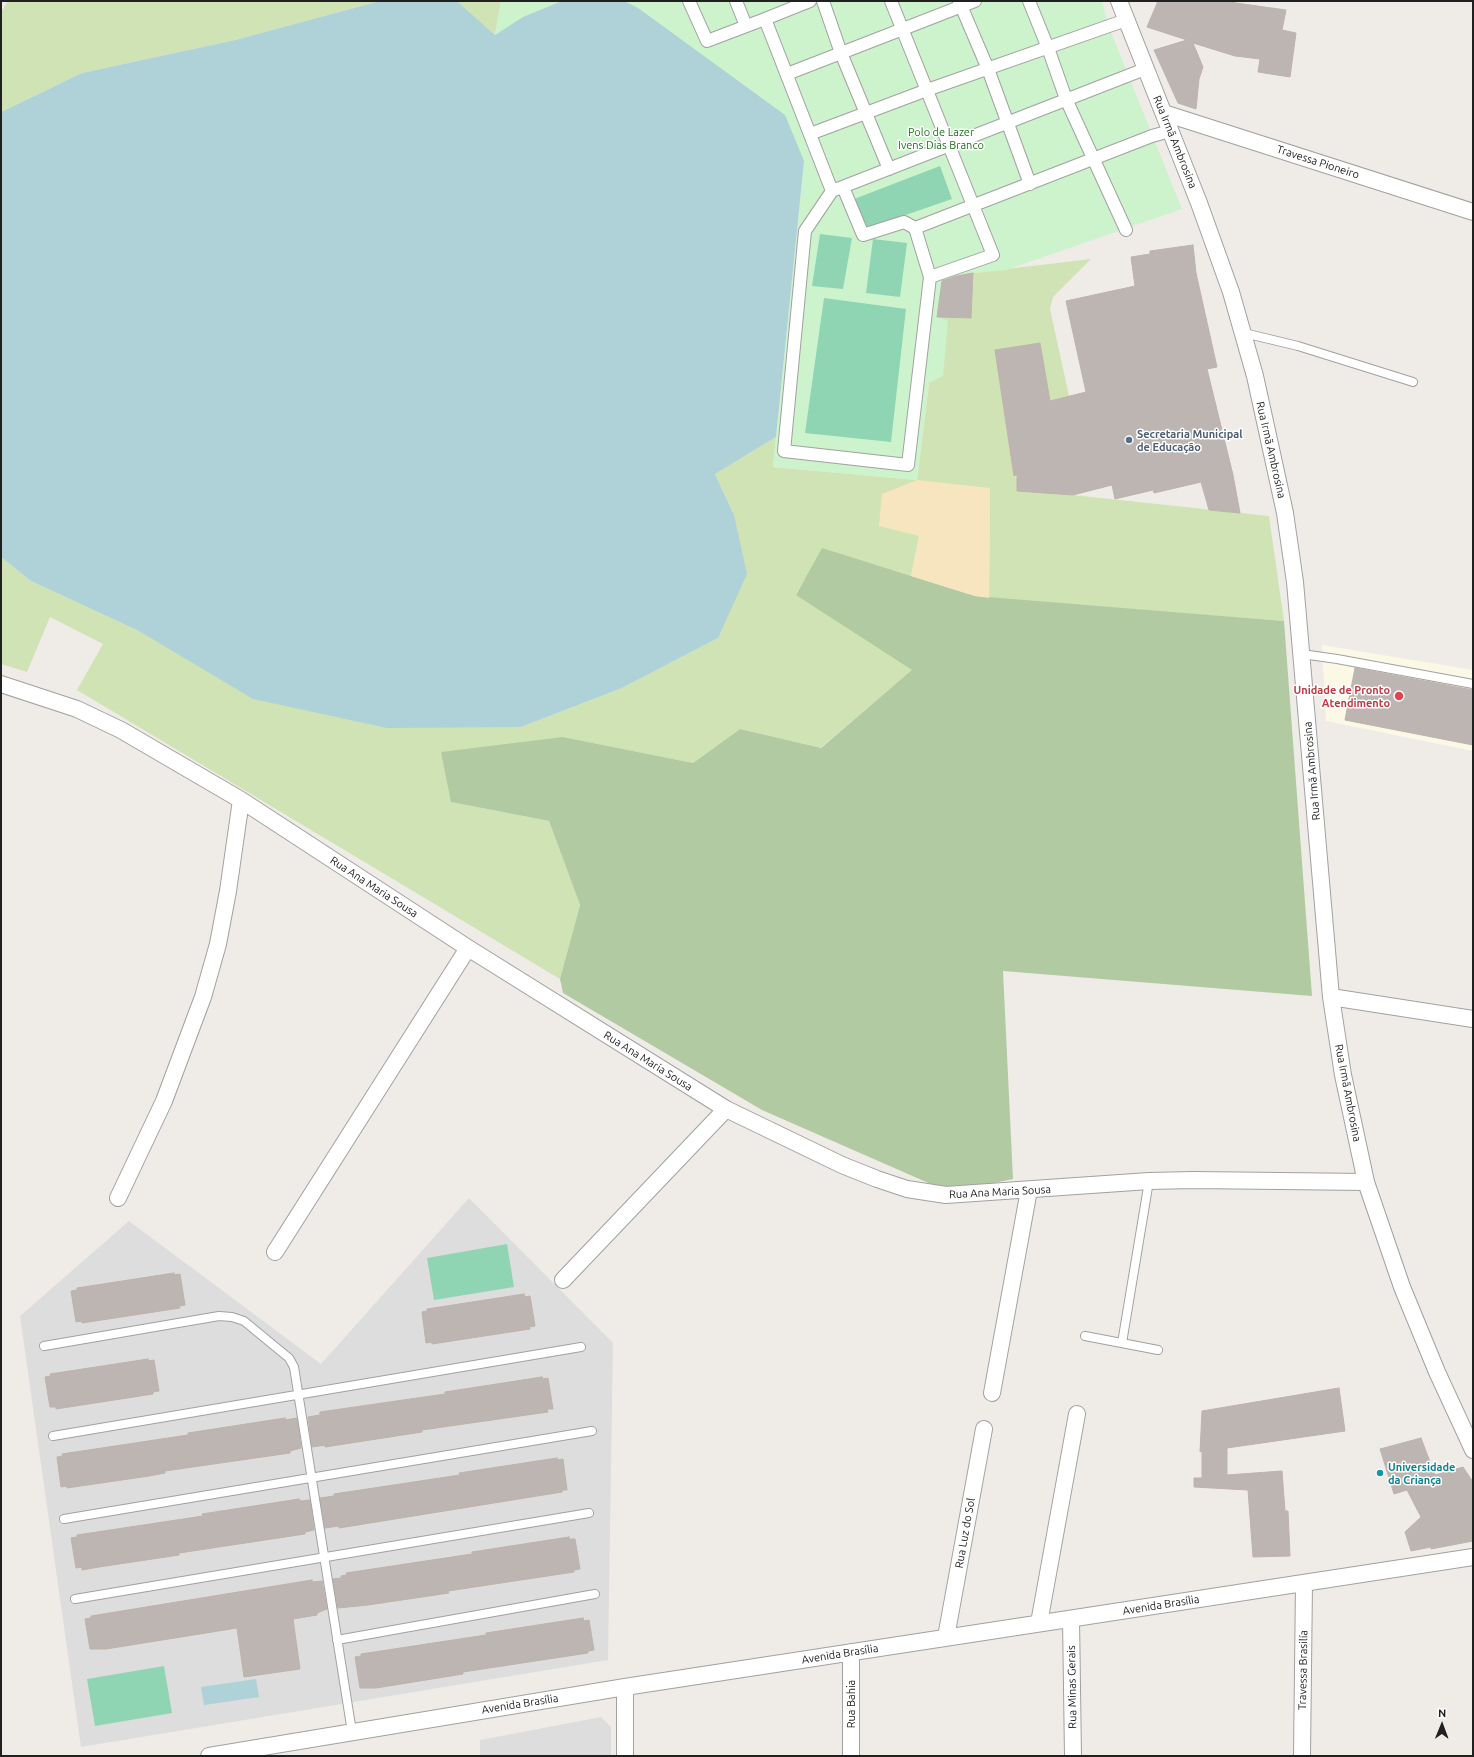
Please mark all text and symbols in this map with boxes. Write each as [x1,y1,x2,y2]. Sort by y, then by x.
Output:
street label: Rua Irmã Ambrosina [1150,94,1200,190]
park label: Polo de Lazer Ivens Dias Branco [898,125,984,151]
street label: Travessa Pioneiro [1275,142,1361,182]
street label: Rua Irmã Ambrosina [1253,400,1289,500]
place label: Secretaria Municipal de Educação [1137,427,1243,453]
marker: Secretaria Municipal de Educação [1124,435,1134,445]
place label: Unidade de Pronto Atendimento [1294,683,1390,709]
marker: Unidade de Pronto Atendimento [1393,690,1405,702]
street label: Rua Irmã Ambrosina [1301,721,1323,821]
street label: Rua Ana Maria Sousa [328,854,420,920]
street label: Rua Ana Maria Sousa [601,1028,695,1094]
street label: Rua Irmã Ambrosina [1332,1043,1364,1143]
street label: Rua Ana Maria Sousa [949,1183,1051,1201]
place label: Universidade da Criança [1388,1460,1455,1486]
marker: Universidade da Criança [1375,1468,1385,1478]
street label: Rua Luz do Sol [952,1497,978,1569]
street label: Avenida Brasília [1122,1592,1200,1618]
street label: Travessa Brasilía [1296,1630,1310,1710]
street label: Avenida Brasília [801,1641,879,1667]
street label: Rua Minas Gerais [1065,1645,1079,1729]
street label: Rua Bahia [844,1680,858,1728]
street label: Avenida Brasília [481,1691,559,1717]
north arrow [1422,1705,1462,1745]
text: N [1438,1707,1446,1719]

